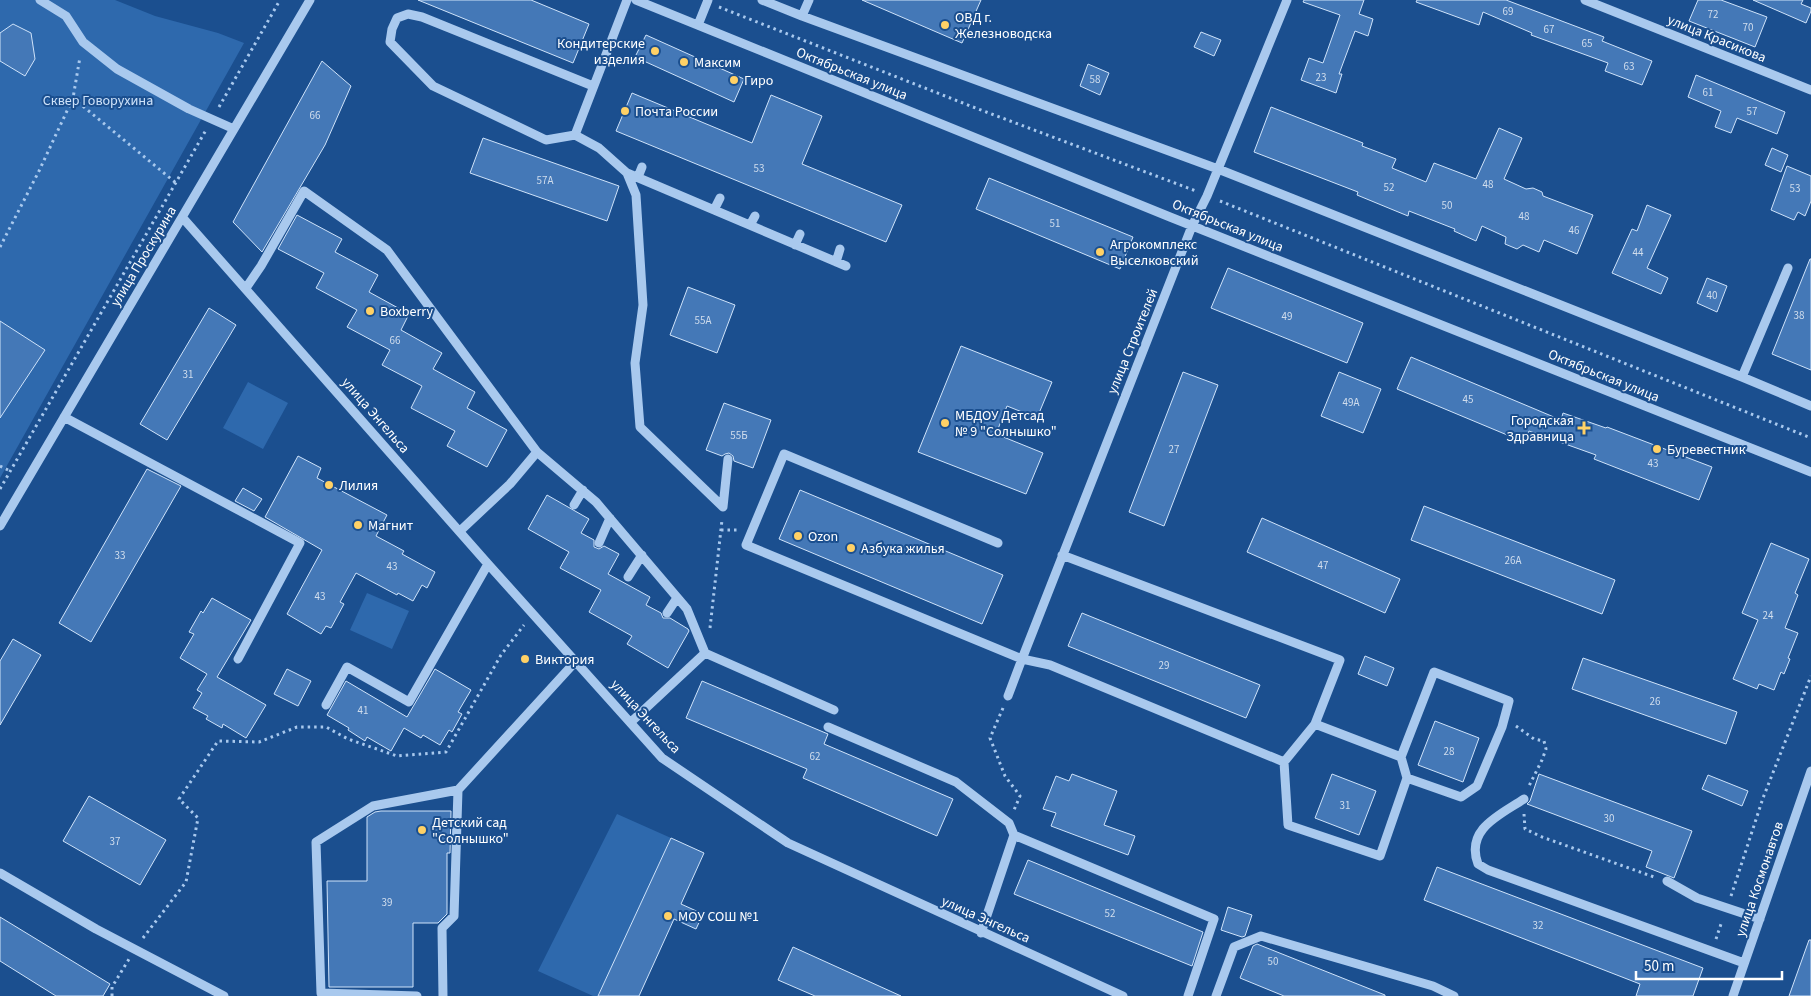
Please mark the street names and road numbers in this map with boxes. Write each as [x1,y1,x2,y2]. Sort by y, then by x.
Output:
street label: улица Красикова [1664,10,1769,68]
street label: Октябрьская улица [793,42,910,105]
street label: Октябрьская улица [1169,194,1286,257]
street label: улица Проскурина [106,202,182,311]
street label: улица Строителей [1103,286,1163,397]
street label: Октябрьская улица [1545,344,1662,407]
street label: улица Энгельса [337,373,414,458]
street label: улица Энгельса [606,675,685,758]
street label: улица Космонавтов [1731,819,1789,940]
street label: улица Энгельса [938,891,1033,948]

